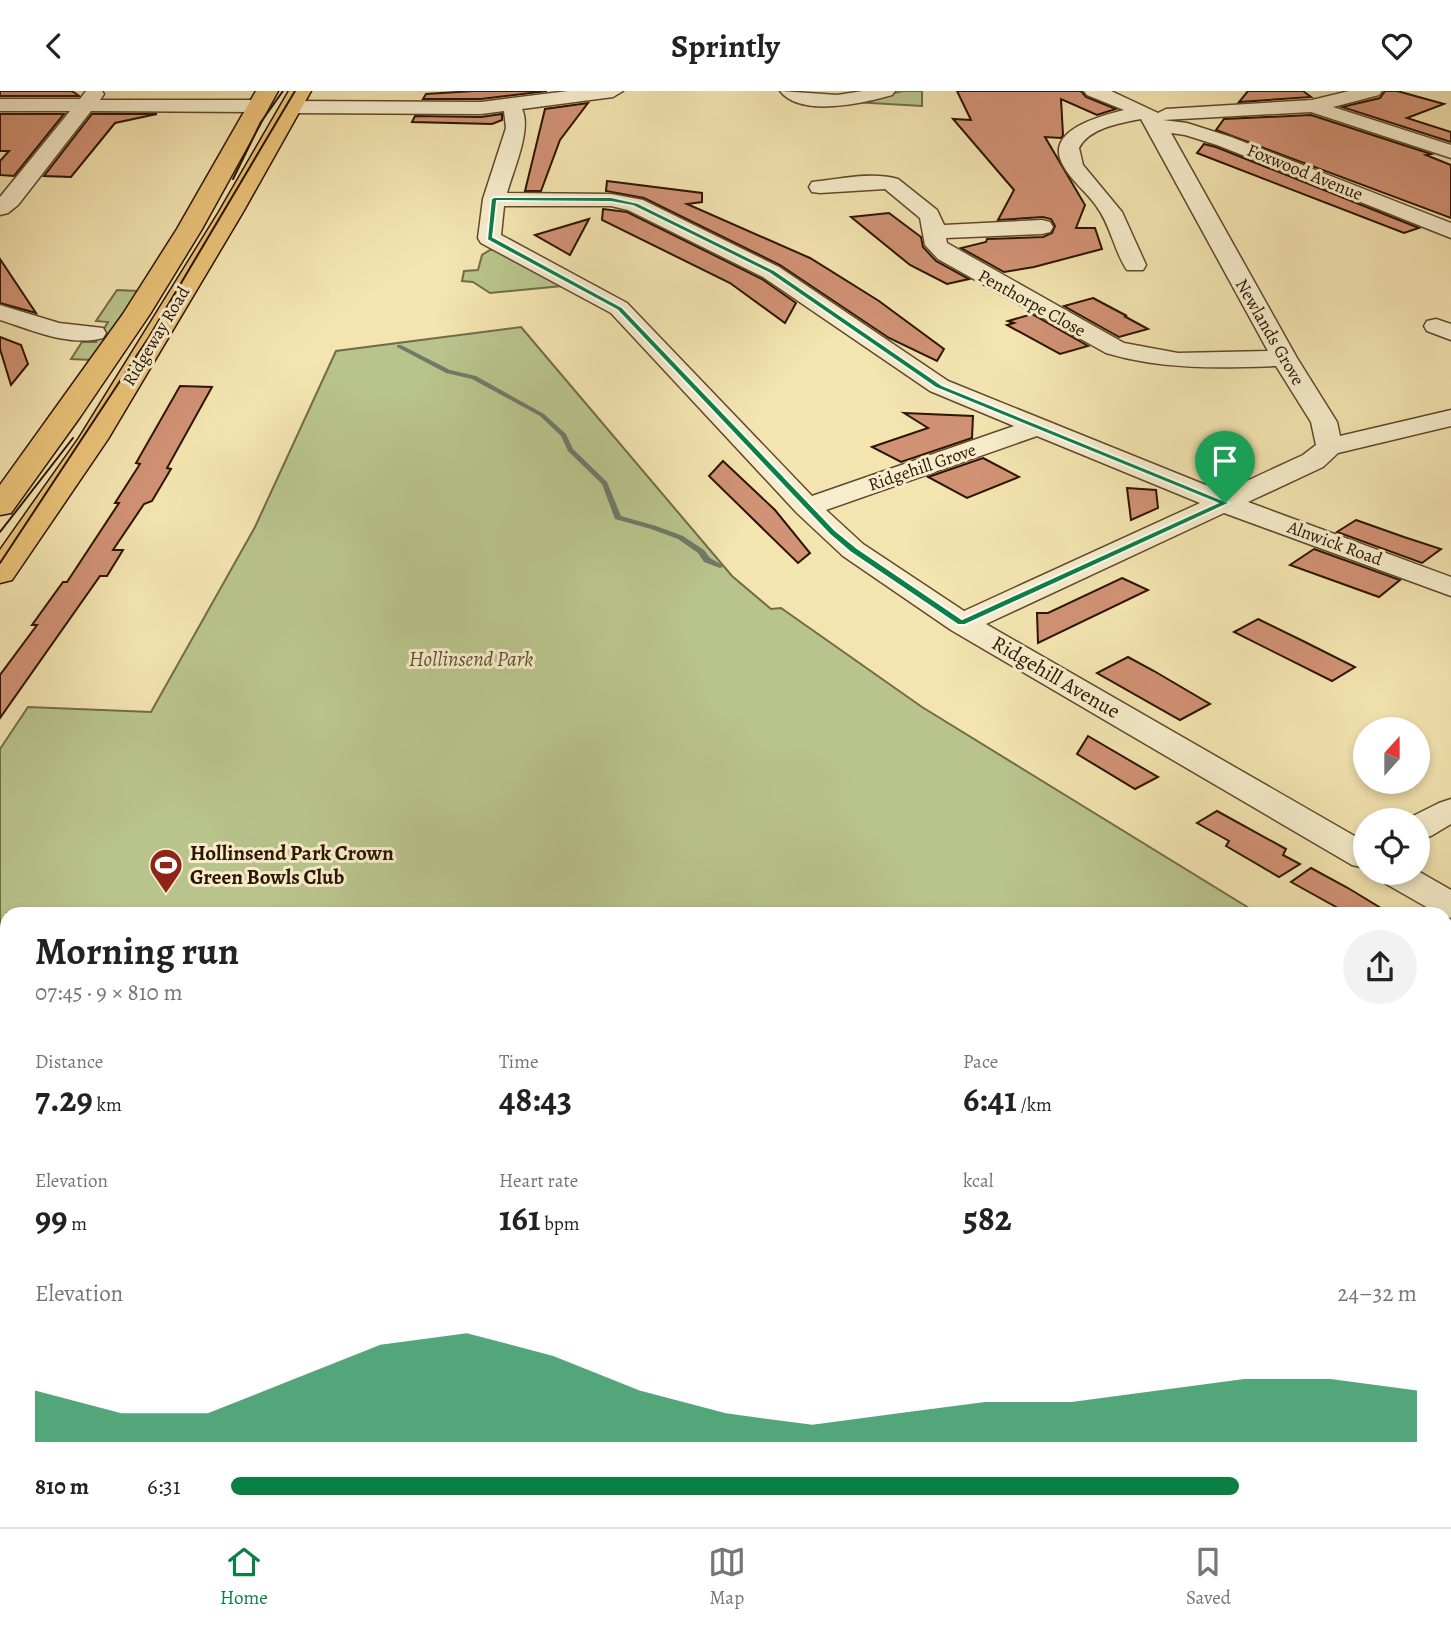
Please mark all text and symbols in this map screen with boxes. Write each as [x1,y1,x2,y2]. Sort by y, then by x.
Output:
text: Sprintly [671,24,780,68]
icon: back [35,27,73,65]
icon: heart [1378,27,1416,65]
street label: Foxwood Avenue [1244,138,1366,206]
street label: Penthorpe Close [974,264,1090,342]
street label: Newlands Grove [1230,274,1310,390]
street label: Ridgeway Road [117,281,195,390]
pin [1195,431,1255,503]
street label: Ridgehill Grove [865,437,979,497]
icon: arrive [1206,442,1244,480]
street label: Alnwick Road [1283,514,1386,571]
street label: Ridgehill Avenue [987,629,1125,725]
park label: Hollinsend Park [409,645,533,673]
north arrow [1353,717,1430,795]
map controls [1353,717,1430,885]
button: locate [1353,808,1430,885]
place label: Hollinsend Park Crown Green Bowls Club [190,839,394,891]
sports icon: Hollinsend Park Crown Green Bowls Club [147,846,185,895]
text: Morning run [35,925,239,977]
button: share [1343,930,1417,1004]
text: 07:45 · 9 × 810 m [35,977,183,1008]
text: Distance [35,1049,103,1075]
text: Time [499,1049,538,1075]
text: Pace [963,1049,998,1075]
text: 7.29 [35,1075,93,1123]
text: 48:43 [499,1075,572,1123]
text: 6:41 [963,1075,1017,1123]
text: km [93,1092,122,1118]
text: /km [1017,1092,1052,1118]
text: Elevation [35,1168,108,1194]
text: Heart rate [499,1168,578,1194]
text: kcal [963,1168,993,1194]
text: 99 [35,1194,67,1242]
text: 161 [499,1194,540,1242]
text: 582 [963,1194,1012,1242]
text: m [67,1211,87,1237]
text: bpm [540,1211,580,1237]
text: Elevation [35,1278,123,1309]
text: 24–32 m [1337,1278,1417,1309]
text: 810 m [35,1471,89,1502]
text: 6:31 [147,1471,181,1502]
tab: Home [220,1543,268,1611]
tab: Map [708,1543,746,1611]
tab: Saved [1186,1543,1231,1611]

